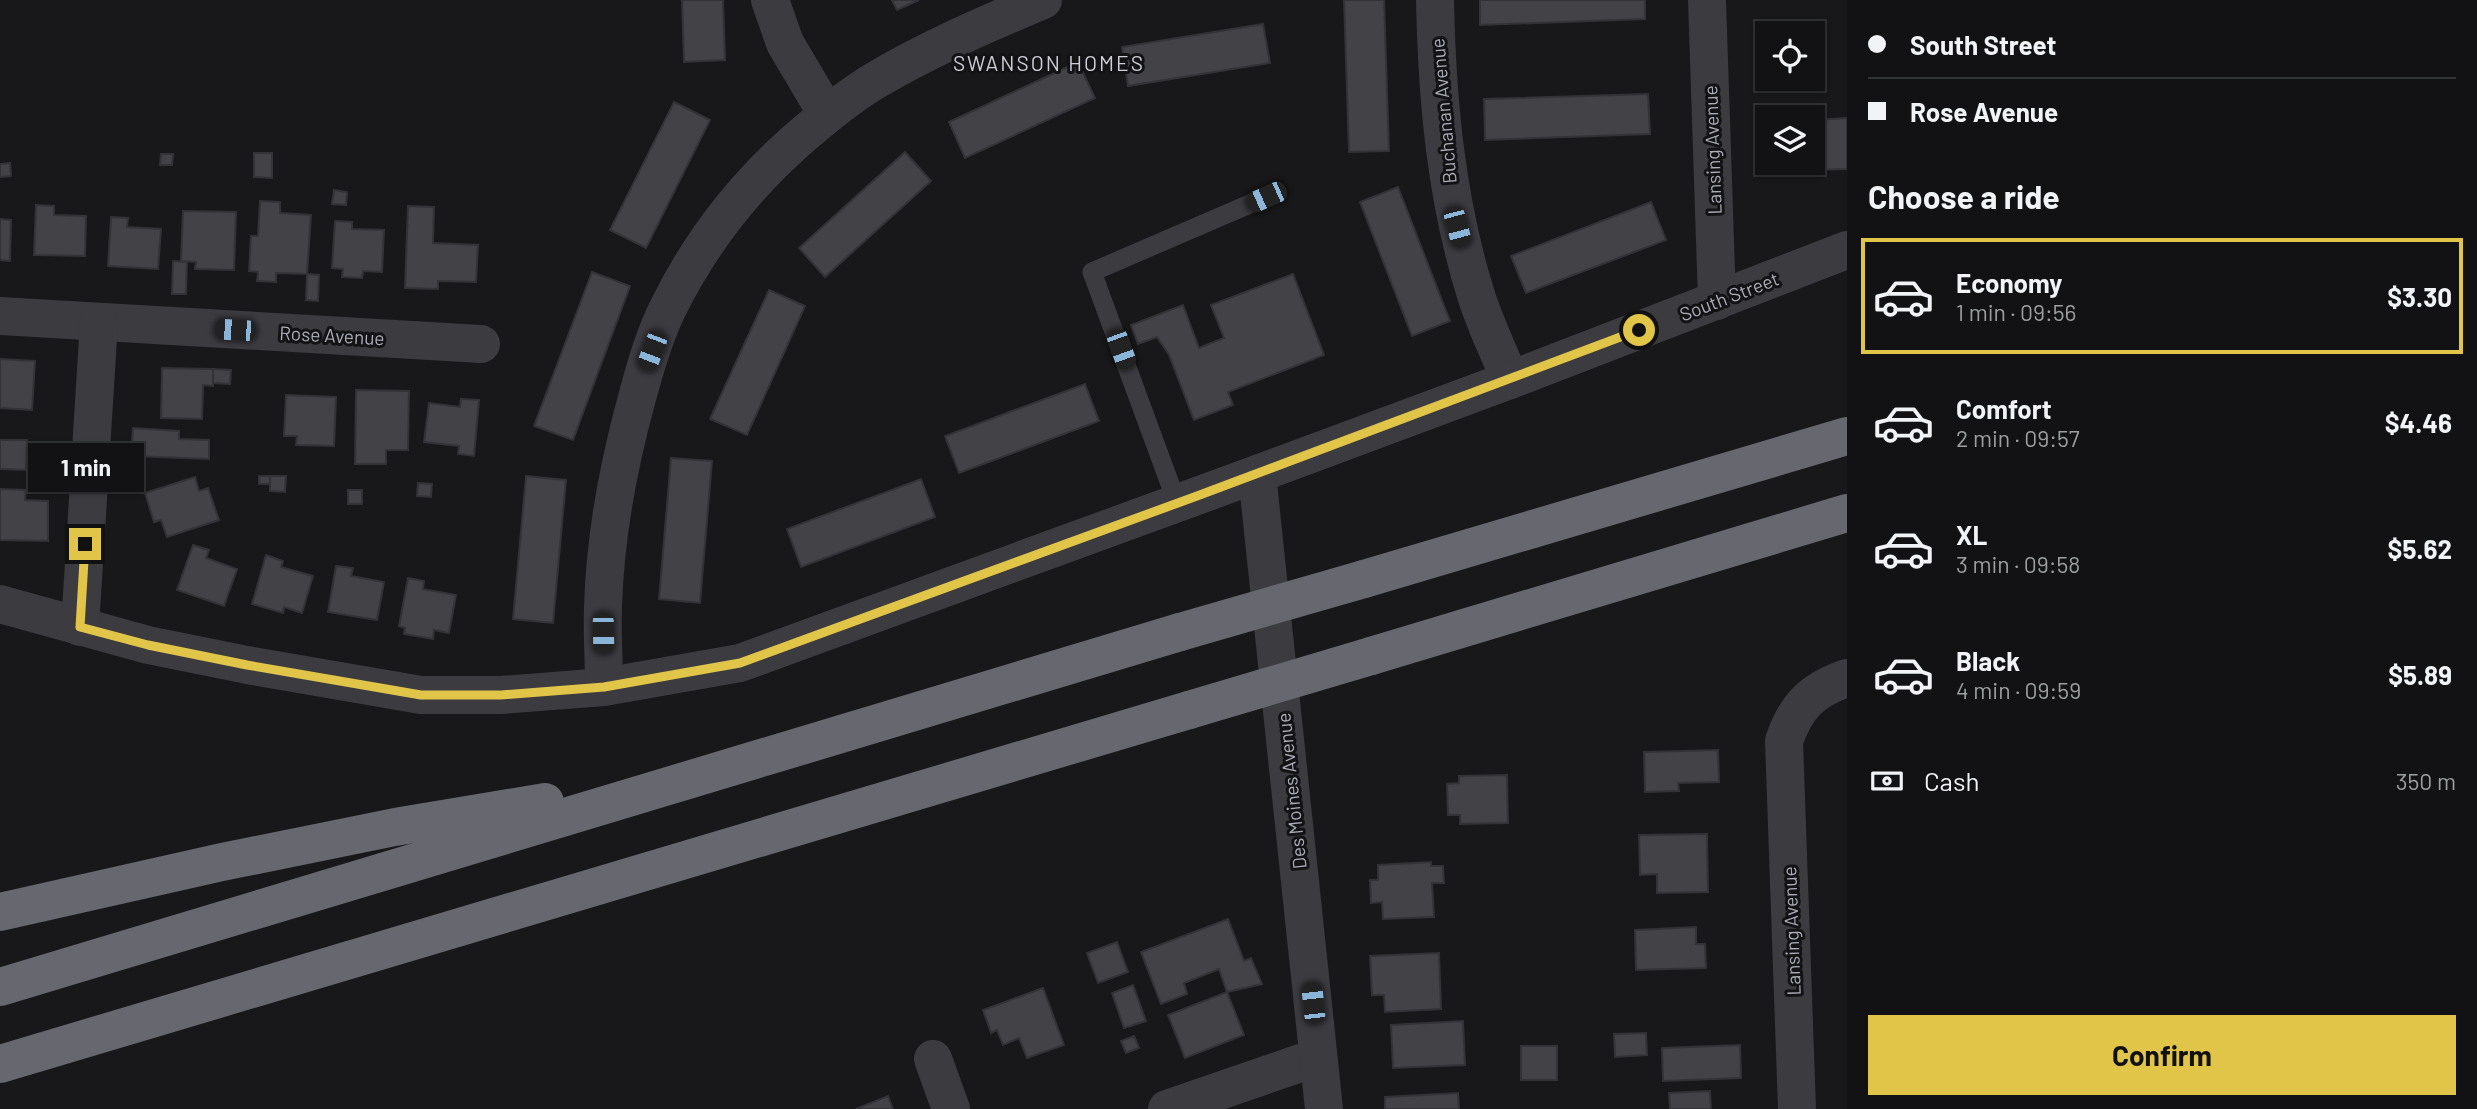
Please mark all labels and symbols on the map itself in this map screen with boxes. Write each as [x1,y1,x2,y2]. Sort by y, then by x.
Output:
street label: Buchanan Avenue [1425,37,1461,185]
district label: SWANSON HOMES [953,50,1145,75]
street label: Lansing Avenue [1698,85,1726,215]
car [1243,179,1290,215]
car [1442,204,1473,250]
street label: South Street [1676,267,1782,325]
route start [1623,314,1655,346]
car [214,318,257,342]
street label: Rose Avenue [279,321,385,349]
car [1104,326,1139,372]
car [635,328,670,374]
callout: 1 min [27,442,143,491]
route end [69,528,101,560]
car [593,612,614,654]
street label: Des Moines Avenue [1271,712,1311,870]
street label: Lansing Avenue [1777,866,1805,996]
car [1301,981,1326,1025]

